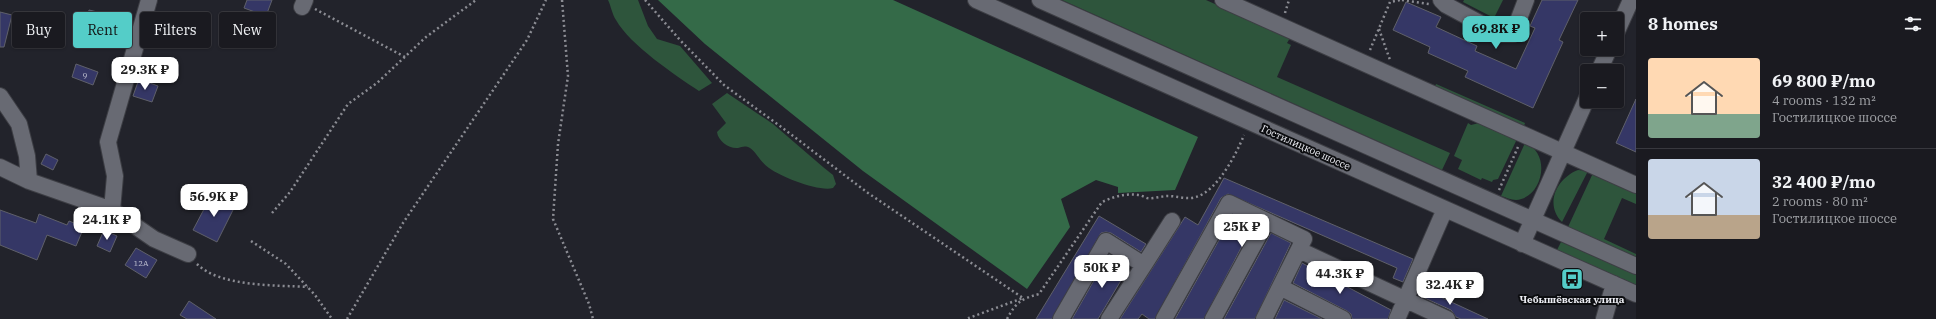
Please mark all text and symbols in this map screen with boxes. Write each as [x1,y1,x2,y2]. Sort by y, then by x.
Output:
chip: Buy [12,12,65,48]
chip: Rent [73,12,132,48]
chip: Filters [140,12,211,48]
chip: New [219,12,276,48]
map controls [1580,12,1624,108]
button: + [1580,12,1624,56]
text: 8 homes [1648,13,1718,35]
icon: filters [1902,13,1924,35]
pin: 69.8K ₽ [1459,16,1533,50]
text: 69.8K ₽ [1472,20,1520,37]
pin: 29.3K ₽ [108,57,182,91]
text: 29.3K ₽ [121,61,169,78]
button: − [1580,64,1624,108]
house number: 9 [83,70,88,80]
text: 69 800 ₽/mo [1772,70,1875,92]
icon: home [1680,74,1728,122]
text: 4 rooms · 132 m² [1772,92,1876,109]
text: Гостилицкое шоссе [1772,109,1897,126]
street label: Гостилицкое шоссе [1259,122,1352,173]
text: 32 400 ₽/mo [1772,171,1875,193]
icon: home [1680,175,1728,223]
pin: 56.9K ₽ [177,184,251,218]
text: 56.9K ₽ [190,188,238,205]
text: 2 rooms · 80 m² [1772,193,1868,210]
pin: 24.1K ₽ [70,207,144,241]
text: Гостилицкое шоссе [1772,210,1897,227]
text: 24.1K ₽ [83,211,131,228]
pin: 25K ₽ [1214,214,1270,248]
text: 25K ₽ [1223,218,1261,235]
pin: 50K ₽ [1074,255,1130,289]
house number: 12А [133,258,149,268]
text: 50K ₽ [1083,259,1121,276]
pin: 44.3K ₽ [1303,261,1377,295]
text: 44.3K ₽ [1316,265,1364,282]
bus stop icon: Чебышёвская улица [1559,266,1585,292]
pin: 32.4K ₽ [1413,272,1487,306]
text: 32.4K ₽ [1426,276,1474,293]
place label: Чебышёвская улица [1519,293,1625,306]

